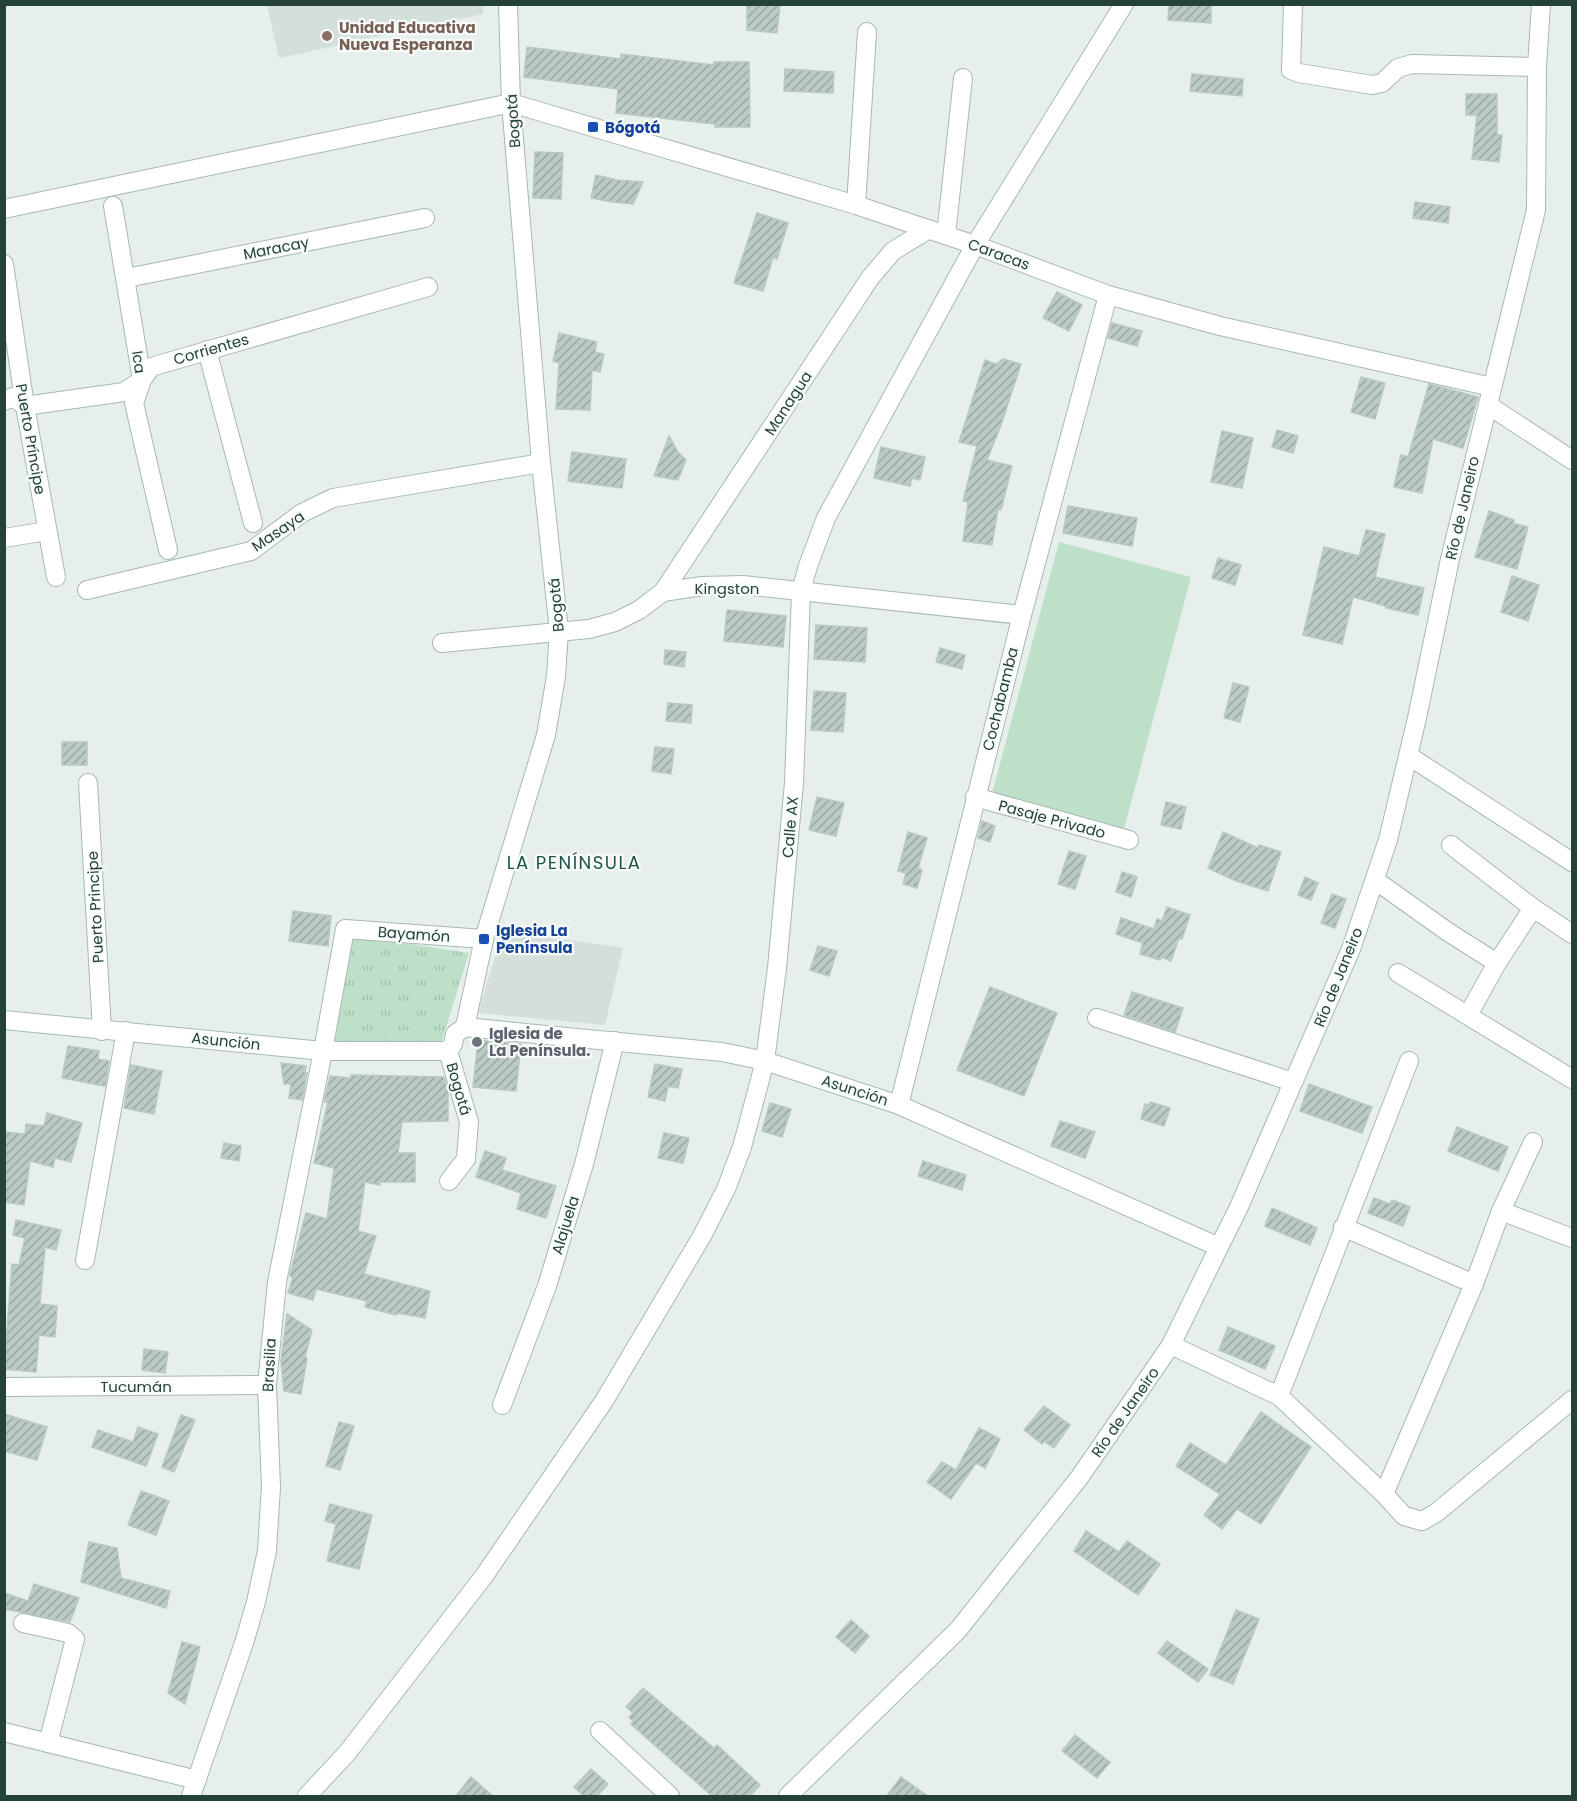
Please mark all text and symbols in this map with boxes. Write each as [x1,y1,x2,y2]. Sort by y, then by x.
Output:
place label: Unidad Educativa Nueva Esperanza [339,17,476,55]
marker: Unidad Educativa Nueva Esperanza [320,29,334,43]
street label: Bogotá [501,93,525,149]
place label: Bógotá [605,117,660,138]
marker: Bógotá [586,120,600,134]
street label: Maracay [241,231,311,265]
street label: Caracas [965,233,1033,275]
street label: Corrientes [171,328,251,370]
street label: Ica [127,349,151,375]
street label: Managua [759,367,817,439]
street label: Puerto Príncipe [11,382,51,496]
street label: Río de Janeiro [1440,454,1484,562]
street label: Masaya [247,506,309,556]
street label: Bogotá [543,577,569,633]
street label: Kingston [695,578,759,599]
street label: Cochabamba [977,645,1023,753]
street label: Calle AX [777,795,803,859]
street label: Pasaje Privado [996,795,1108,843]
street label: Puerto Principe [82,850,108,964]
district label: LA PENÍNSULA [507,850,641,875]
place label: Iglesia La Península [496,920,573,958]
street label: Bayamón [377,921,451,947]
street label: Río de Janeiro [1308,924,1368,1030]
marker: Iglesia La Península [477,932,491,946]
place label: Iglesia de La Península. [489,1023,590,1061]
street label: Asunción [191,1027,261,1055]
marker: Iglesia de La Península. [470,1035,484,1049]
street label: Bogotá [441,1060,477,1118]
street label: Asunción [819,1069,891,1111]
street label: Alajuela [546,1193,584,1257]
street label: Brasilia [257,1337,281,1393]
street label: Río de Janeiro [1086,1363,1164,1461]
street label: Tucumán [100,1376,172,1397]

